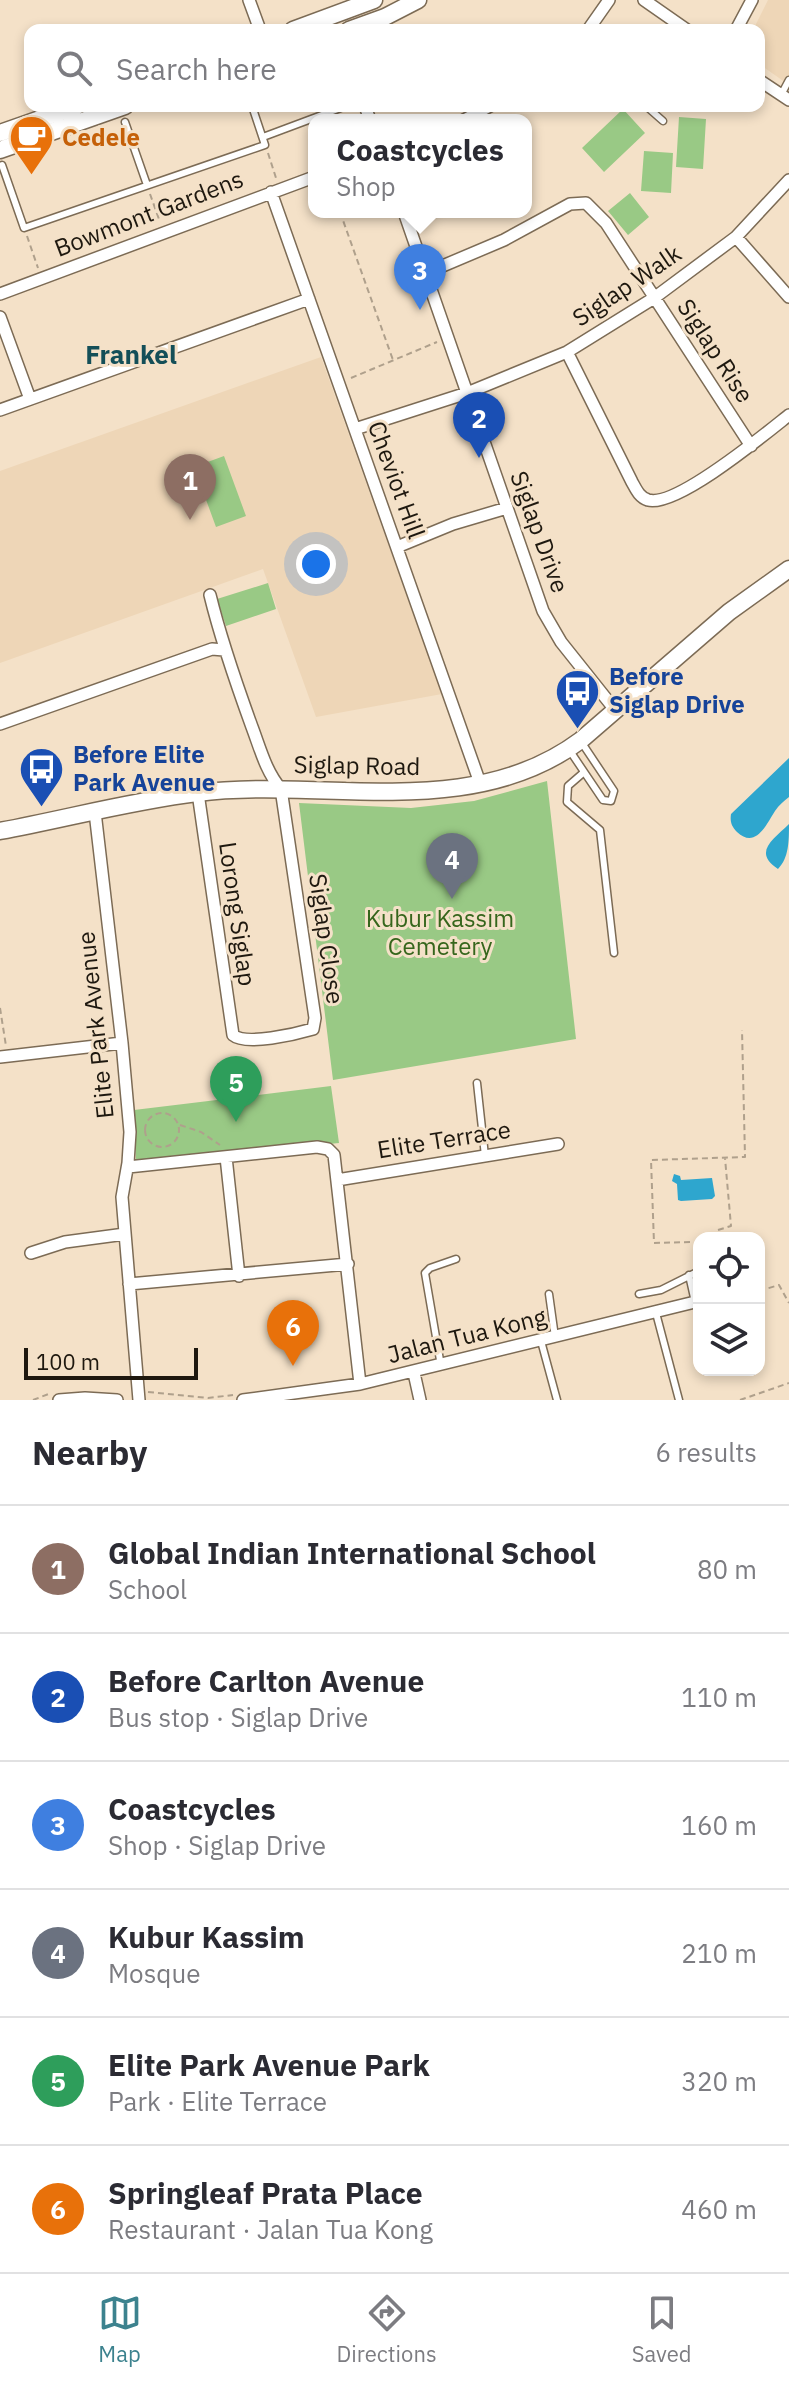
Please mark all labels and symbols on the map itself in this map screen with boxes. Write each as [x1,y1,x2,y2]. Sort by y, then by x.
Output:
cafe icon: Cedele [7,114,55,177]
place label: Cedele [62,121,140,153]
street label: Bowmont Gardens [49,162,248,264]
street label: Siglap Walk [566,237,687,333]
pin: 3 [394,244,446,310]
street label: Siglap Rise [670,292,761,409]
district label: Frankel [85,337,177,371]
pin: 2 [453,392,505,458]
street label: Cheviot Hill [361,417,433,543]
pin: 1 [164,454,216,520]
street label: Siglap Drive [503,466,577,597]
your location [296,544,336,584]
place label: Before Siglap Drive [609,660,745,720]
bus stop icon: Before Siglap Drive [554,667,602,730]
place label: Before Elite Park Avenue [73,738,215,798]
bus stop icon: Before Elite Park Avenue [18,745,66,808]
street label: Siglap Road [293,748,421,782]
pin: 4 [426,833,478,899]
street label: Lorong Siglap [212,840,264,988]
street label: Siglap Close [302,872,352,1006]
park label: Kubur Kassim Cemetery [366,902,514,962]
street label: Elite Park Avenue [69,930,121,1120]
pin: 5 [210,1056,262,1122]
street label: Elite Terrace [375,1113,513,1165]
pin: 6 [267,1300,319,1366]
street label: Jalan Tua Kong [384,1300,550,1370]
scale bar [24,1344,198,1380]

